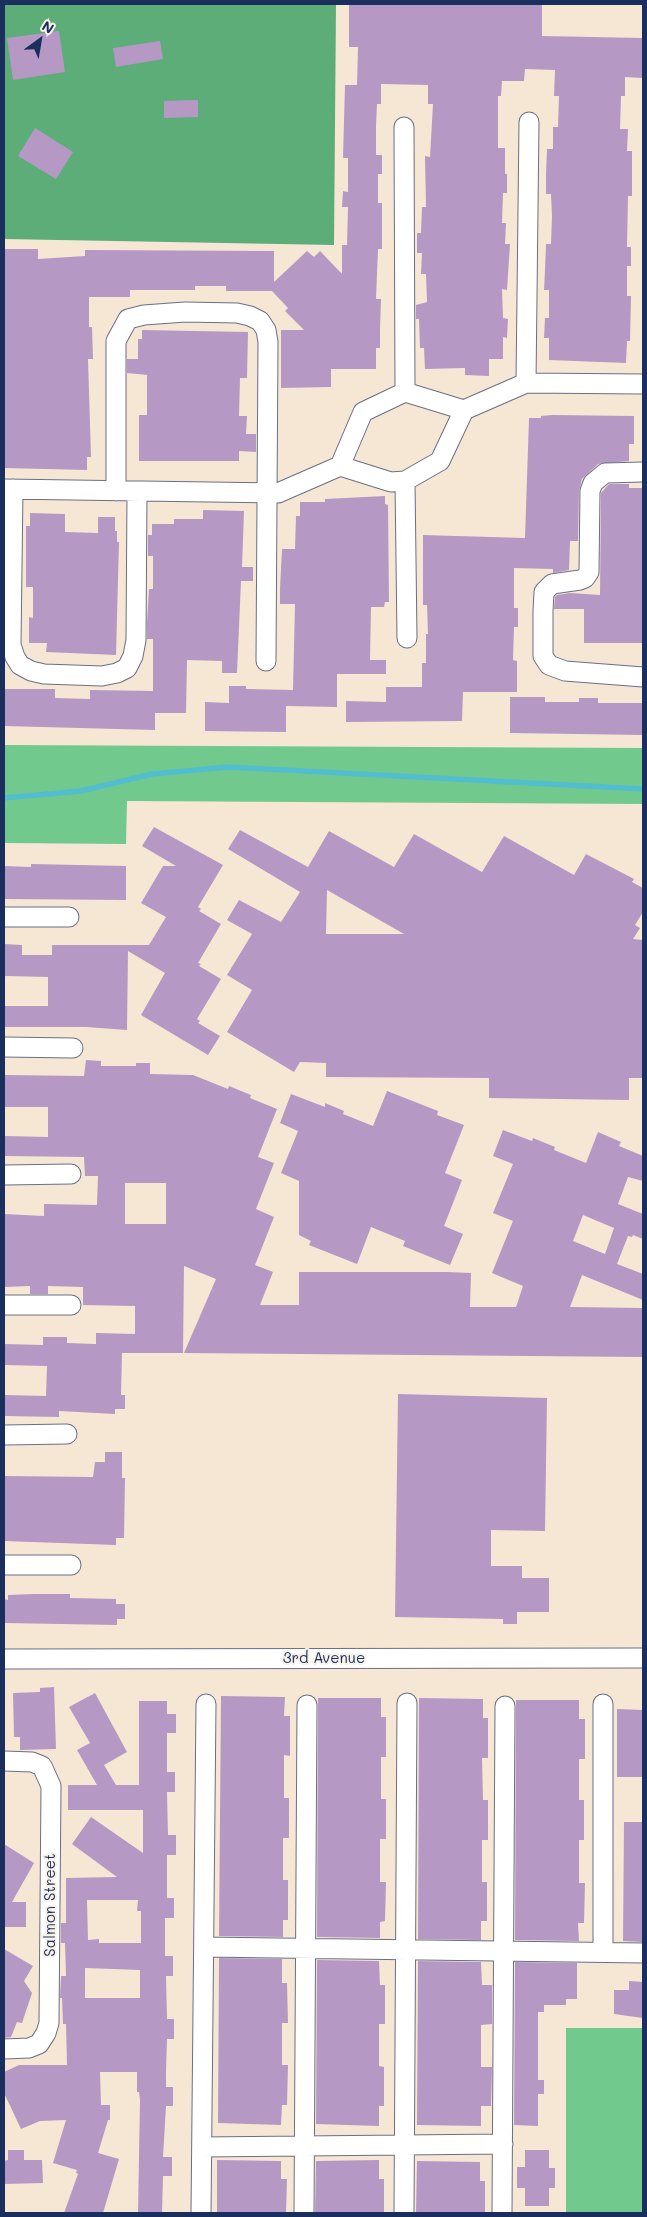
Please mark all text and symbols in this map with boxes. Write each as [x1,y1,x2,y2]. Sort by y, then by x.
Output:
north arrow [15,15,65,65]
text: N [39,16,58,38]
street label: 3rd Avenue [283,1649,365,1667]
street label: Salmon Street [41,1853,59,1957]

